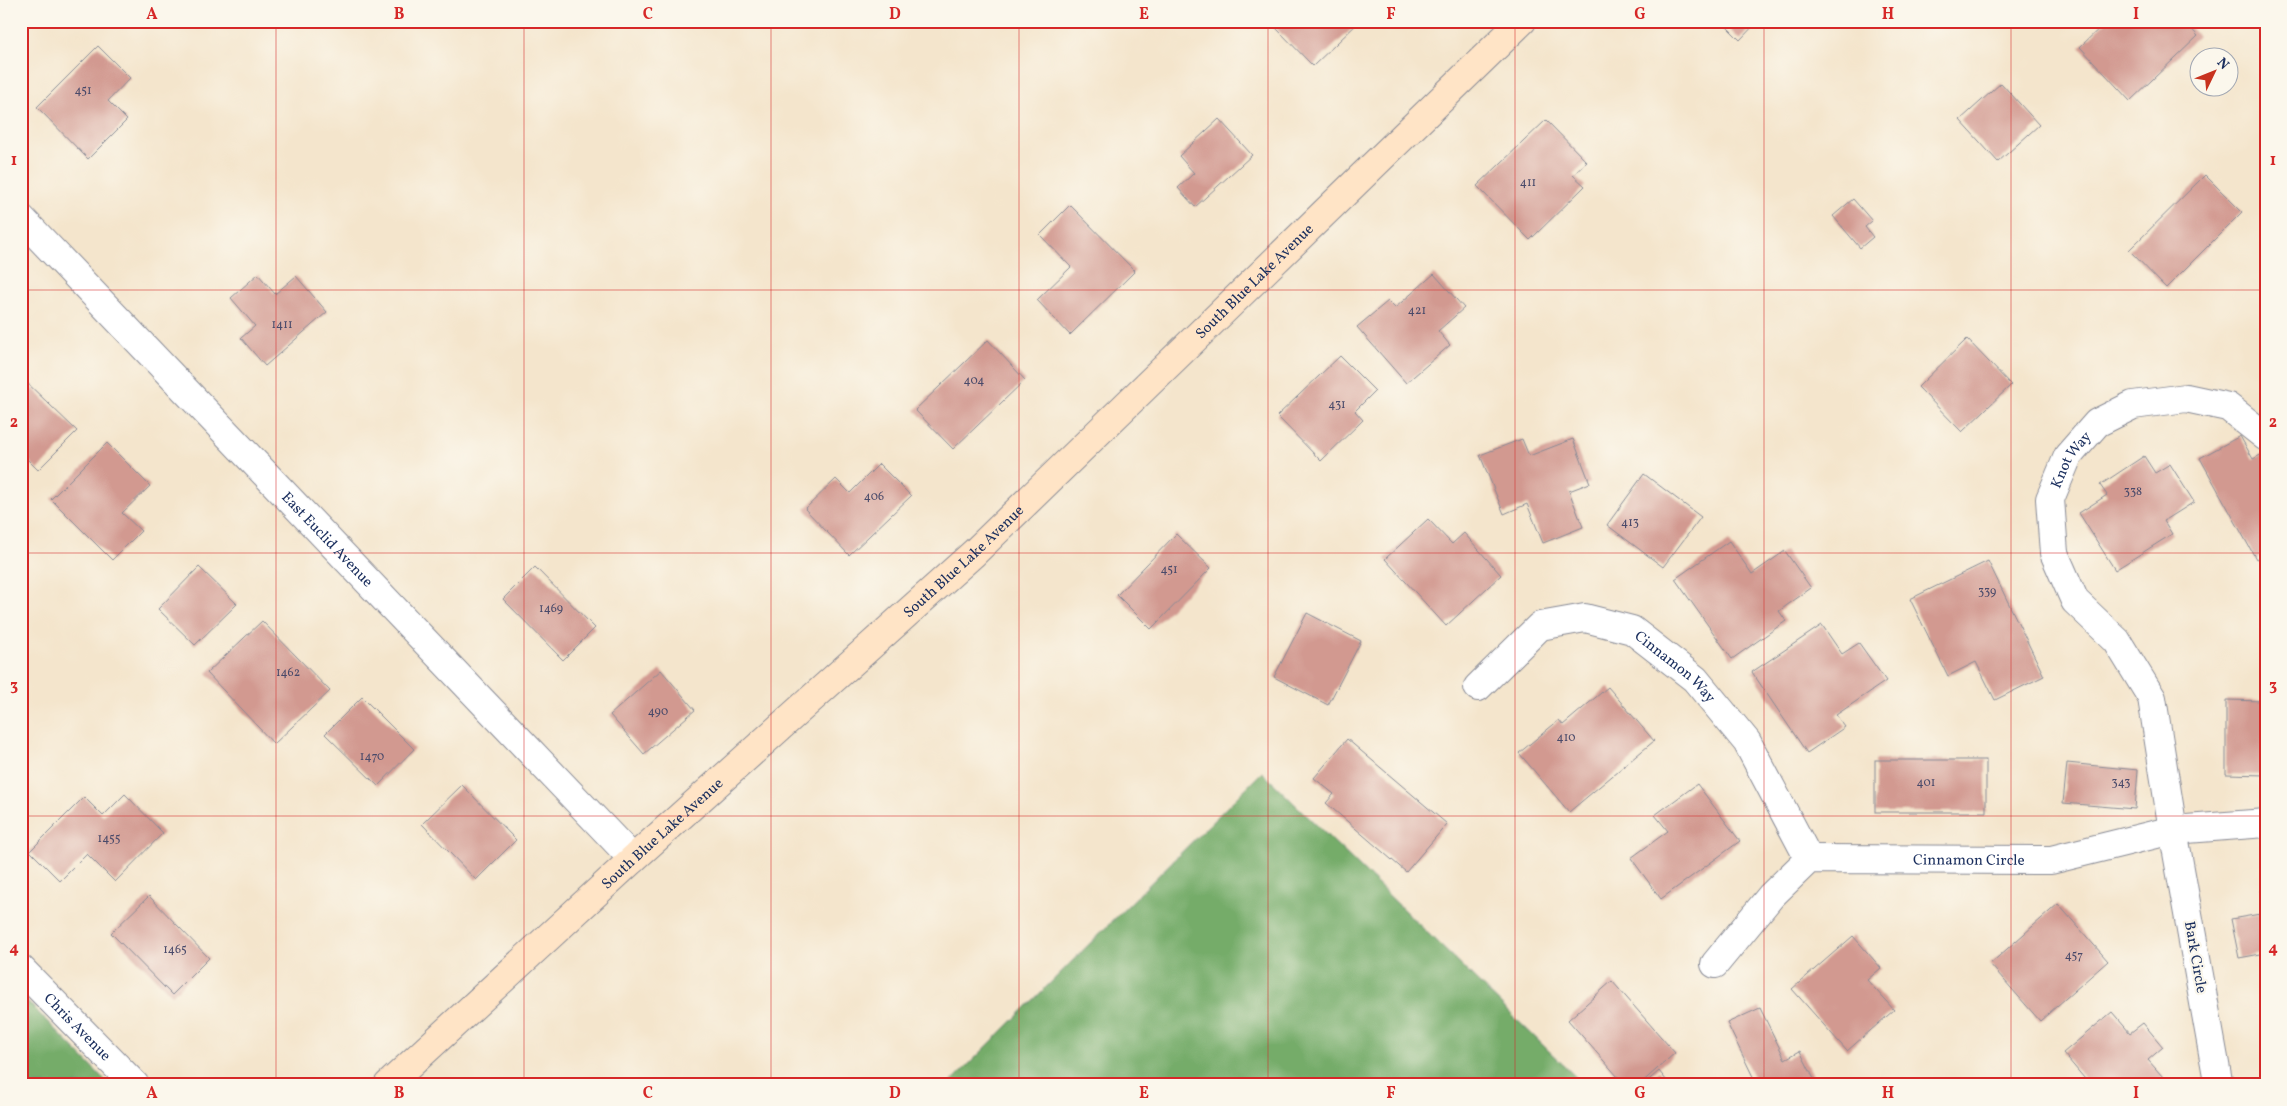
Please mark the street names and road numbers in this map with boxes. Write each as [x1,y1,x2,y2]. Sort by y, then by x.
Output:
street label: South Blue Lake Avenue [1191,220,1319,344]
street label: Knot Way [2047,427,2097,492]
street label: East Euclid Avenue [276,488,377,593]
street label: South Blue Lake Avenue [899,501,1029,624]
street label: Cinnamon Way [1629,627,1720,708]
street label: South Blue Lake Avenue [597,774,728,895]
street label: Cinnamon Circle [1913,850,2025,872]
street label: Bark Circle [2178,920,2211,995]
street label: Chris Avenue [38,989,115,1067]

